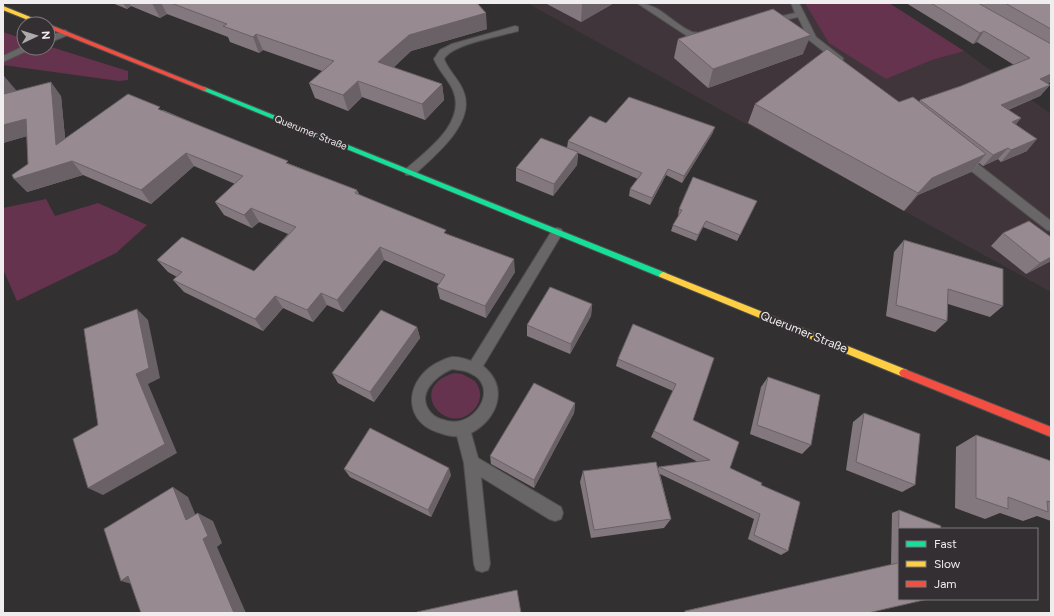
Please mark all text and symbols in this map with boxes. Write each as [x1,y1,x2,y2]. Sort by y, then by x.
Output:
north arrow [16,16,56,56]
text: N [39,31,52,40]
street label: Querumer Straße [273,112,349,153]
street label: Querumer Straße [758,308,850,356]
legend [898,528,1038,600]
text: Fast [934,537,957,551]
text: Slow [934,557,961,571]
text: Jam [934,577,957,591]

